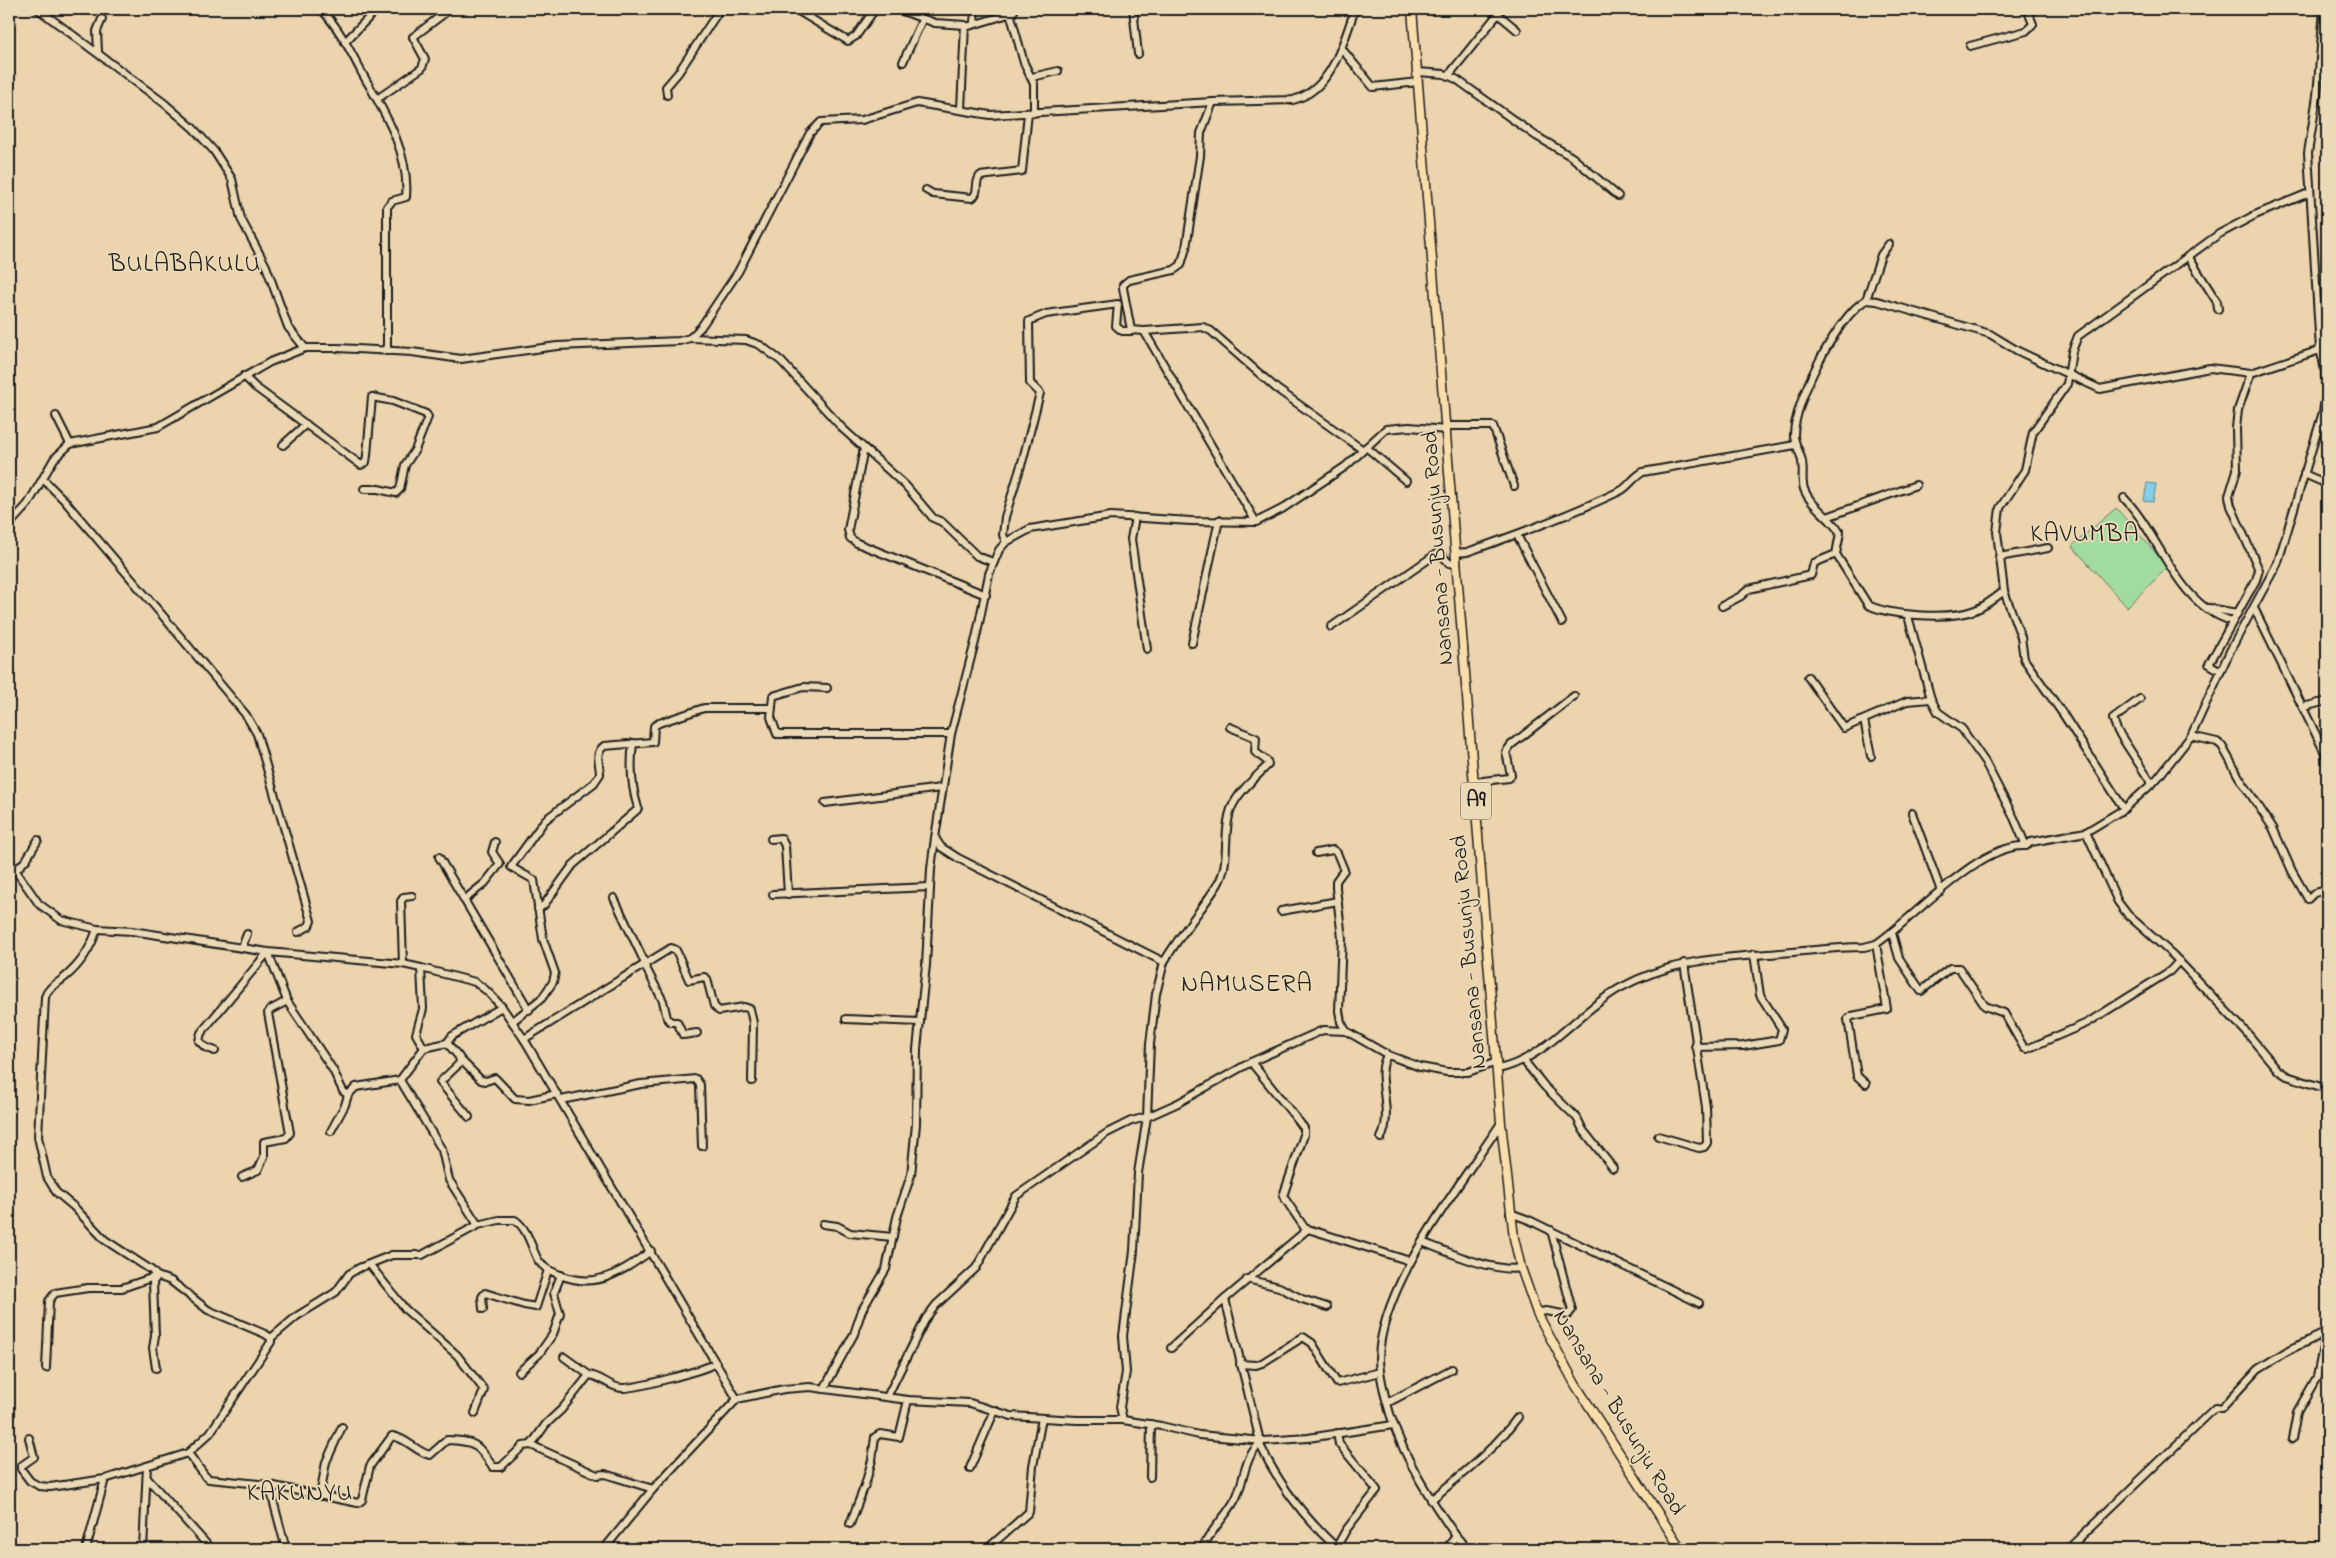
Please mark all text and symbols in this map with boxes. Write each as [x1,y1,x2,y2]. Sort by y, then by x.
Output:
district label: BULABAKULU [108,247,261,283]
street label: Nansana - Busunju Road [1415,430,1463,666]
district label: KAVUMBA [2030,517,2140,553]
road number: A9 [1461,782,1491,819]
street label: Nansana - Busunju Road [1444,834,1496,1070]
district label: NAMUSERA [1181,967,1313,1003]
street label: Nansana - Busunju Road [1544,1304,1692,1522]
district label: KAKUNYU [247,1476,353,1512]

